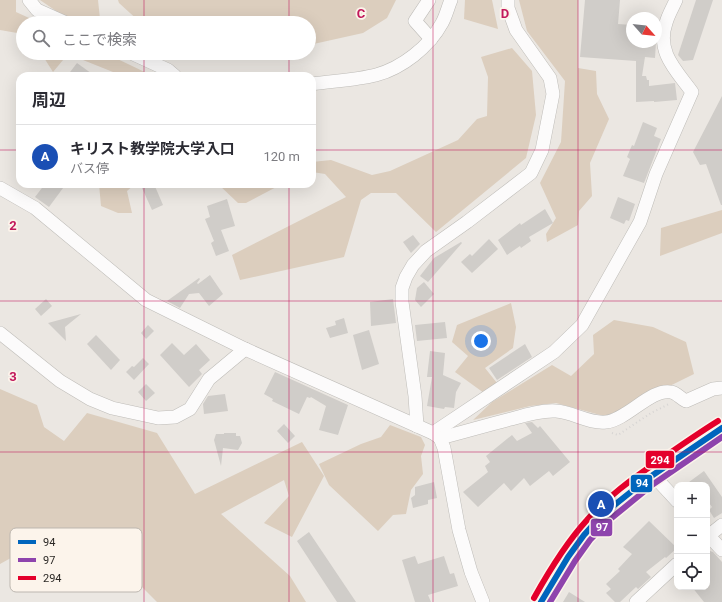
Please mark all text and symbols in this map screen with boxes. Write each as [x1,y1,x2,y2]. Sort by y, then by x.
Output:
text: C [357,6,366,21]
text: D [501,6,509,21]
north arrow [626,12,662,48]
search box [16,16,316,60]
icon: search [30,27,52,49]
text: ここで検索 [62,31,137,49]
text: 周辺 [32,90,66,110]
text: キリスト教学院大学入口 [70,140,235,158]
text: A [41,149,49,164]
text: 120 m [263,149,300,164]
text: バス停 [70,161,109,176]
text: 2 [9,218,17,233]
your location [471,331,491,351]
text: 3 [9,369,17,384]
line badge: 294 [645,450,675,469]
text: 294 [651,454,670,467]
line badge: 94 [630,474,653,493]
text: 94 [636,477,649,490]
map controls [674,482,710,590]
button: + [674,482,710,518]
pin: A [588,489,614,519]
line badge: 97 [590,518,613,537]
button: − [674,518,710,554]
text: 97 [596,521,608,534]
legend [10,528,142,592]
text: 94 [43,536,55,549]
text: 97 [43,554,55,567]
button: locate [674,554,710,590]
text: 294 [43,572,62,585]

